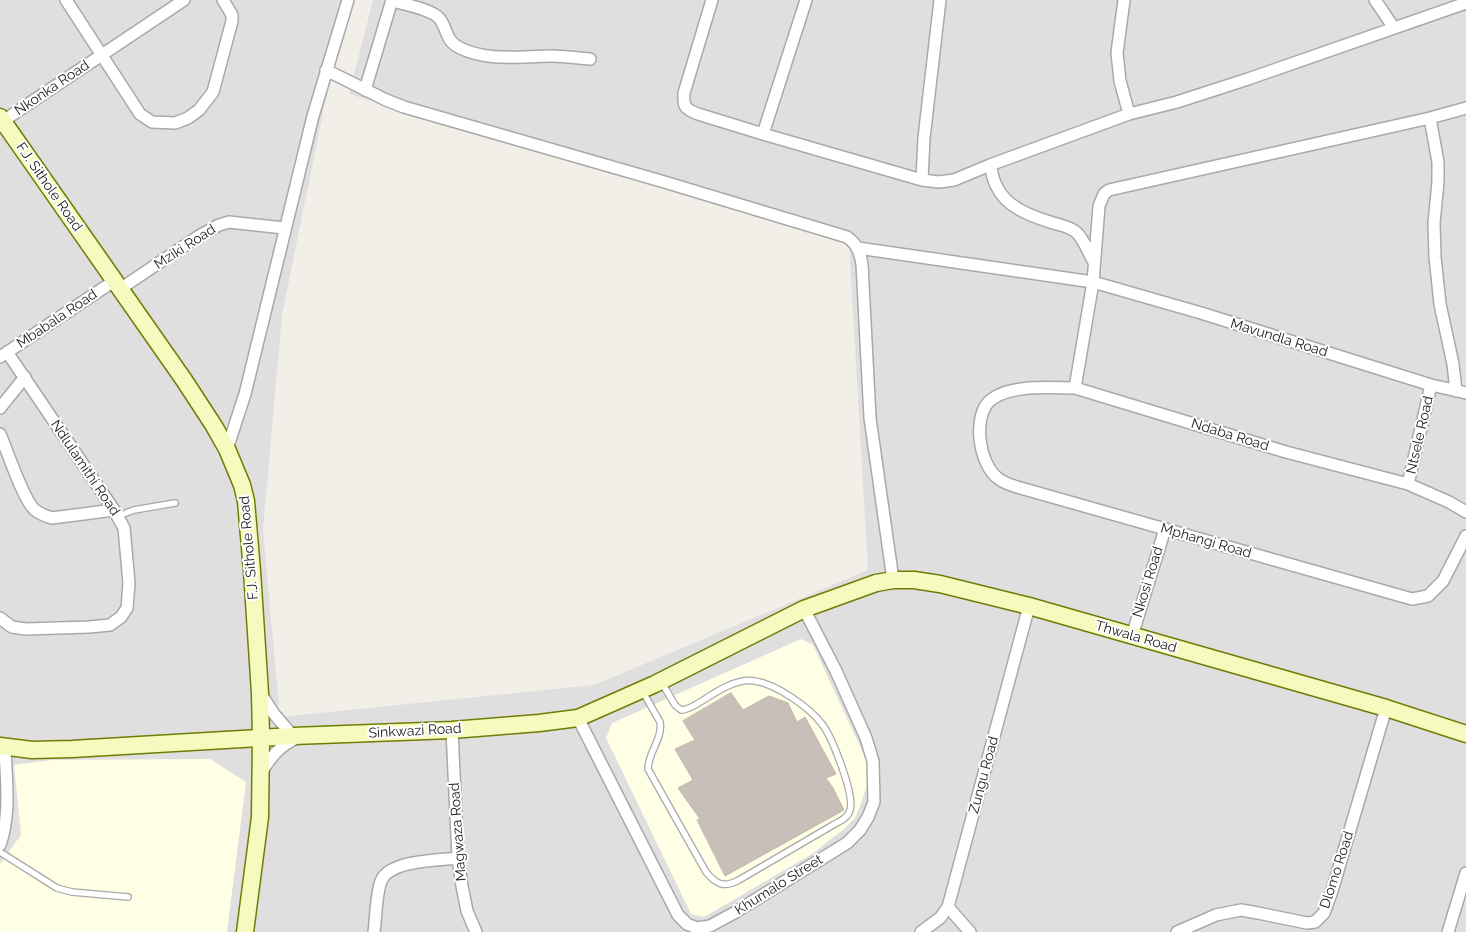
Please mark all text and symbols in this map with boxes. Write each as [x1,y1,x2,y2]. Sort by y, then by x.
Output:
street label: Nkonka Road [11,57,93,119]
street label: F.J. Sithole Road [12,139,86,235]
street label: Mziki Road [151,221,219,273]
street label: Mbabala Road [14,286,100,352]
street label: Mavundla Road [1228,315,1330,361]
street label: Ntsele Road [1403,394,1437,476]
street label: Ndaba Road [1189,415,1271,455]
street label: Ndlulamithi Road [47,417,123,519]
street label: F.J. Sithole Road [236,495,262,601]
street label: Mphangi Road [1159,520,1253,562]
street label: Nkosi Road [1129,545,1167,619]
street label: Thwala Road [1093,617,1179,657]
street label: Sinkwazi Road [368,720,462,742]
street label: Zungu Road [966,735,1002,815]
street label: Magwaza Road [446,782,470,882]
street label: Dlomo Road [1317,829,1357,911]
street label: Khumalo Street [732,851,826,919]

